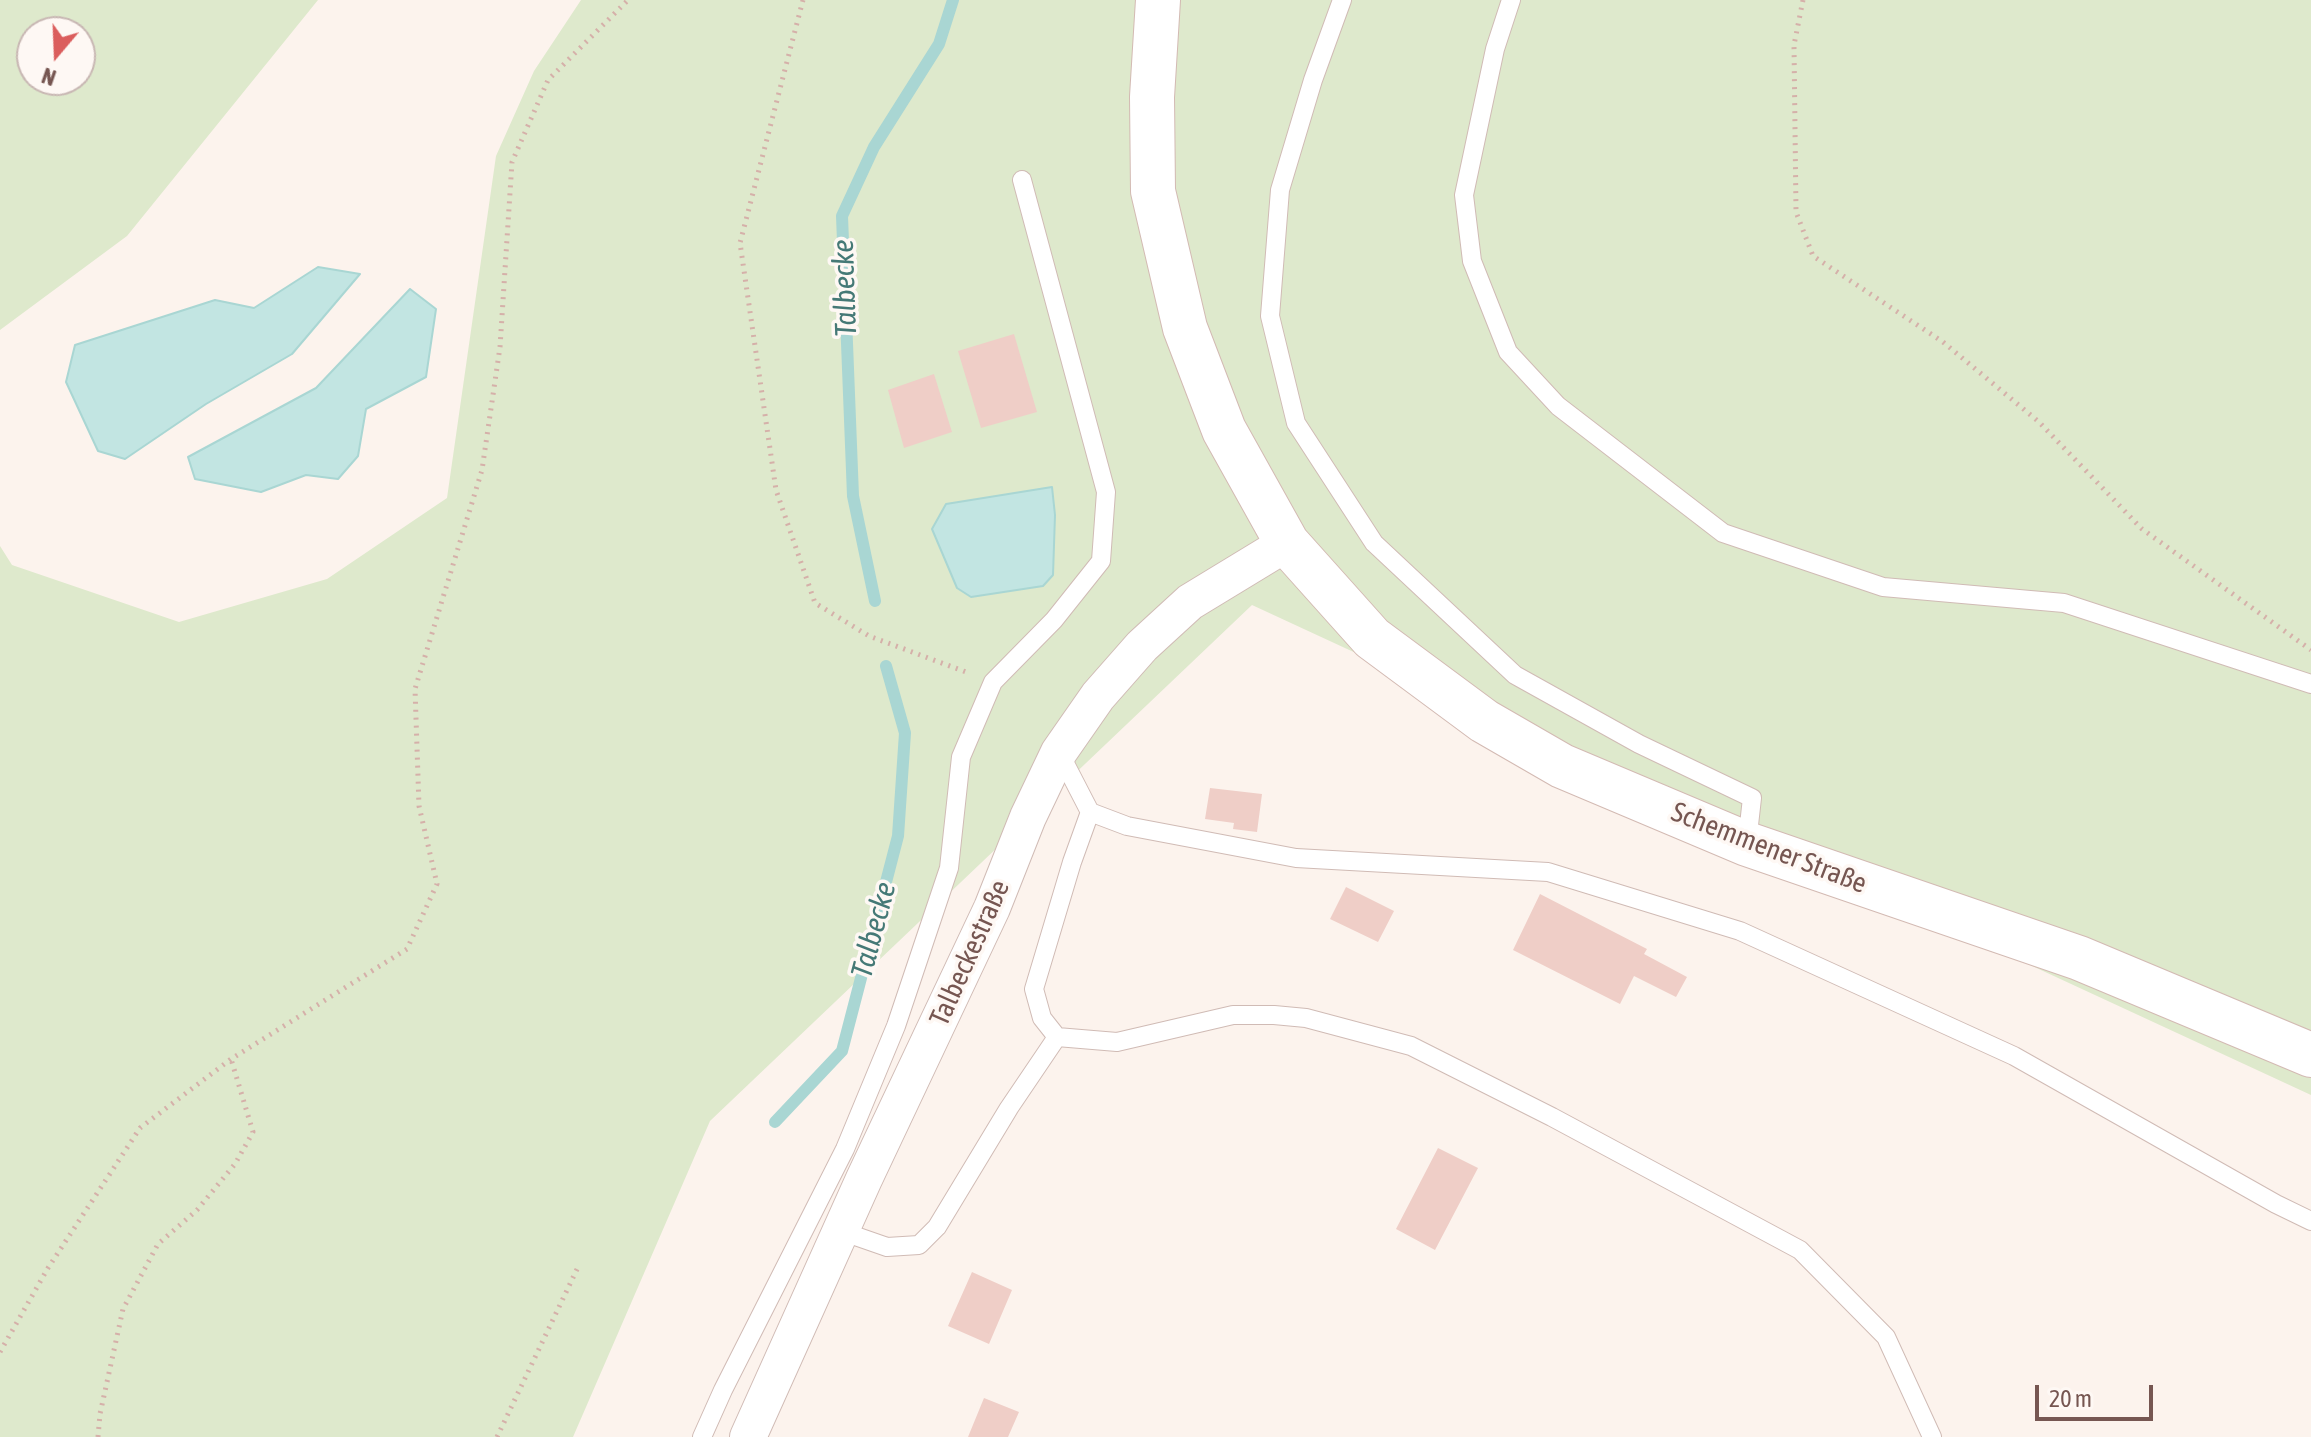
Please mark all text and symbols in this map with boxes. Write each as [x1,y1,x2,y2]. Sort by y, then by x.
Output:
north arrow [16,16,96,96]
text: N [38,62,59,91]
water label: Talbecke [825,238,865,338]
street label: Schemmener Straße [1667,795,1871,901]
street label: Talbeckestraße [923,875,1017,1031]
water label: Talbecke [844,878,904,982]
scale bar [2039,1369,2157,1419]
text: 20 m [2049,1385,2092,1412]

